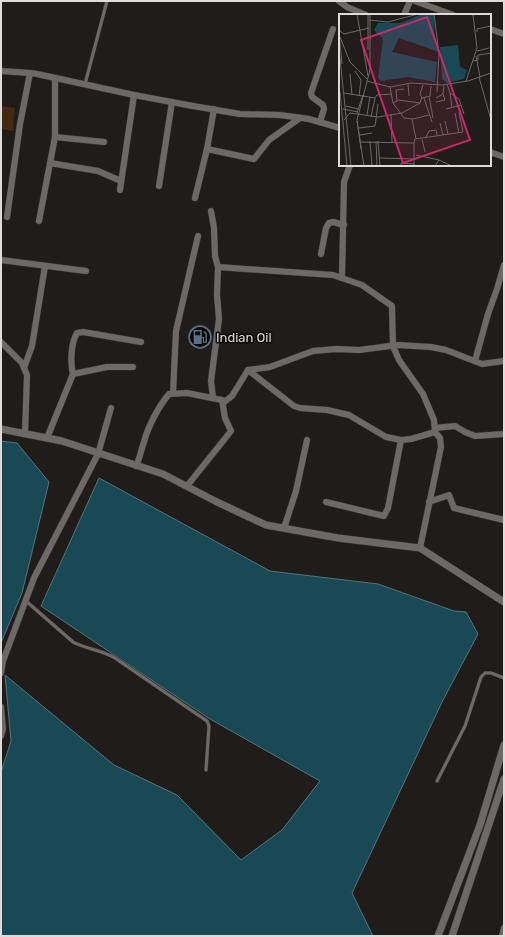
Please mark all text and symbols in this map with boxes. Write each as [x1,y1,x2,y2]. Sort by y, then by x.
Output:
inset map [339,14,491,166]
fuel station icon: Indian Oil [187,324,213,350]
place label: Indian Oil [216,330,272,345]

